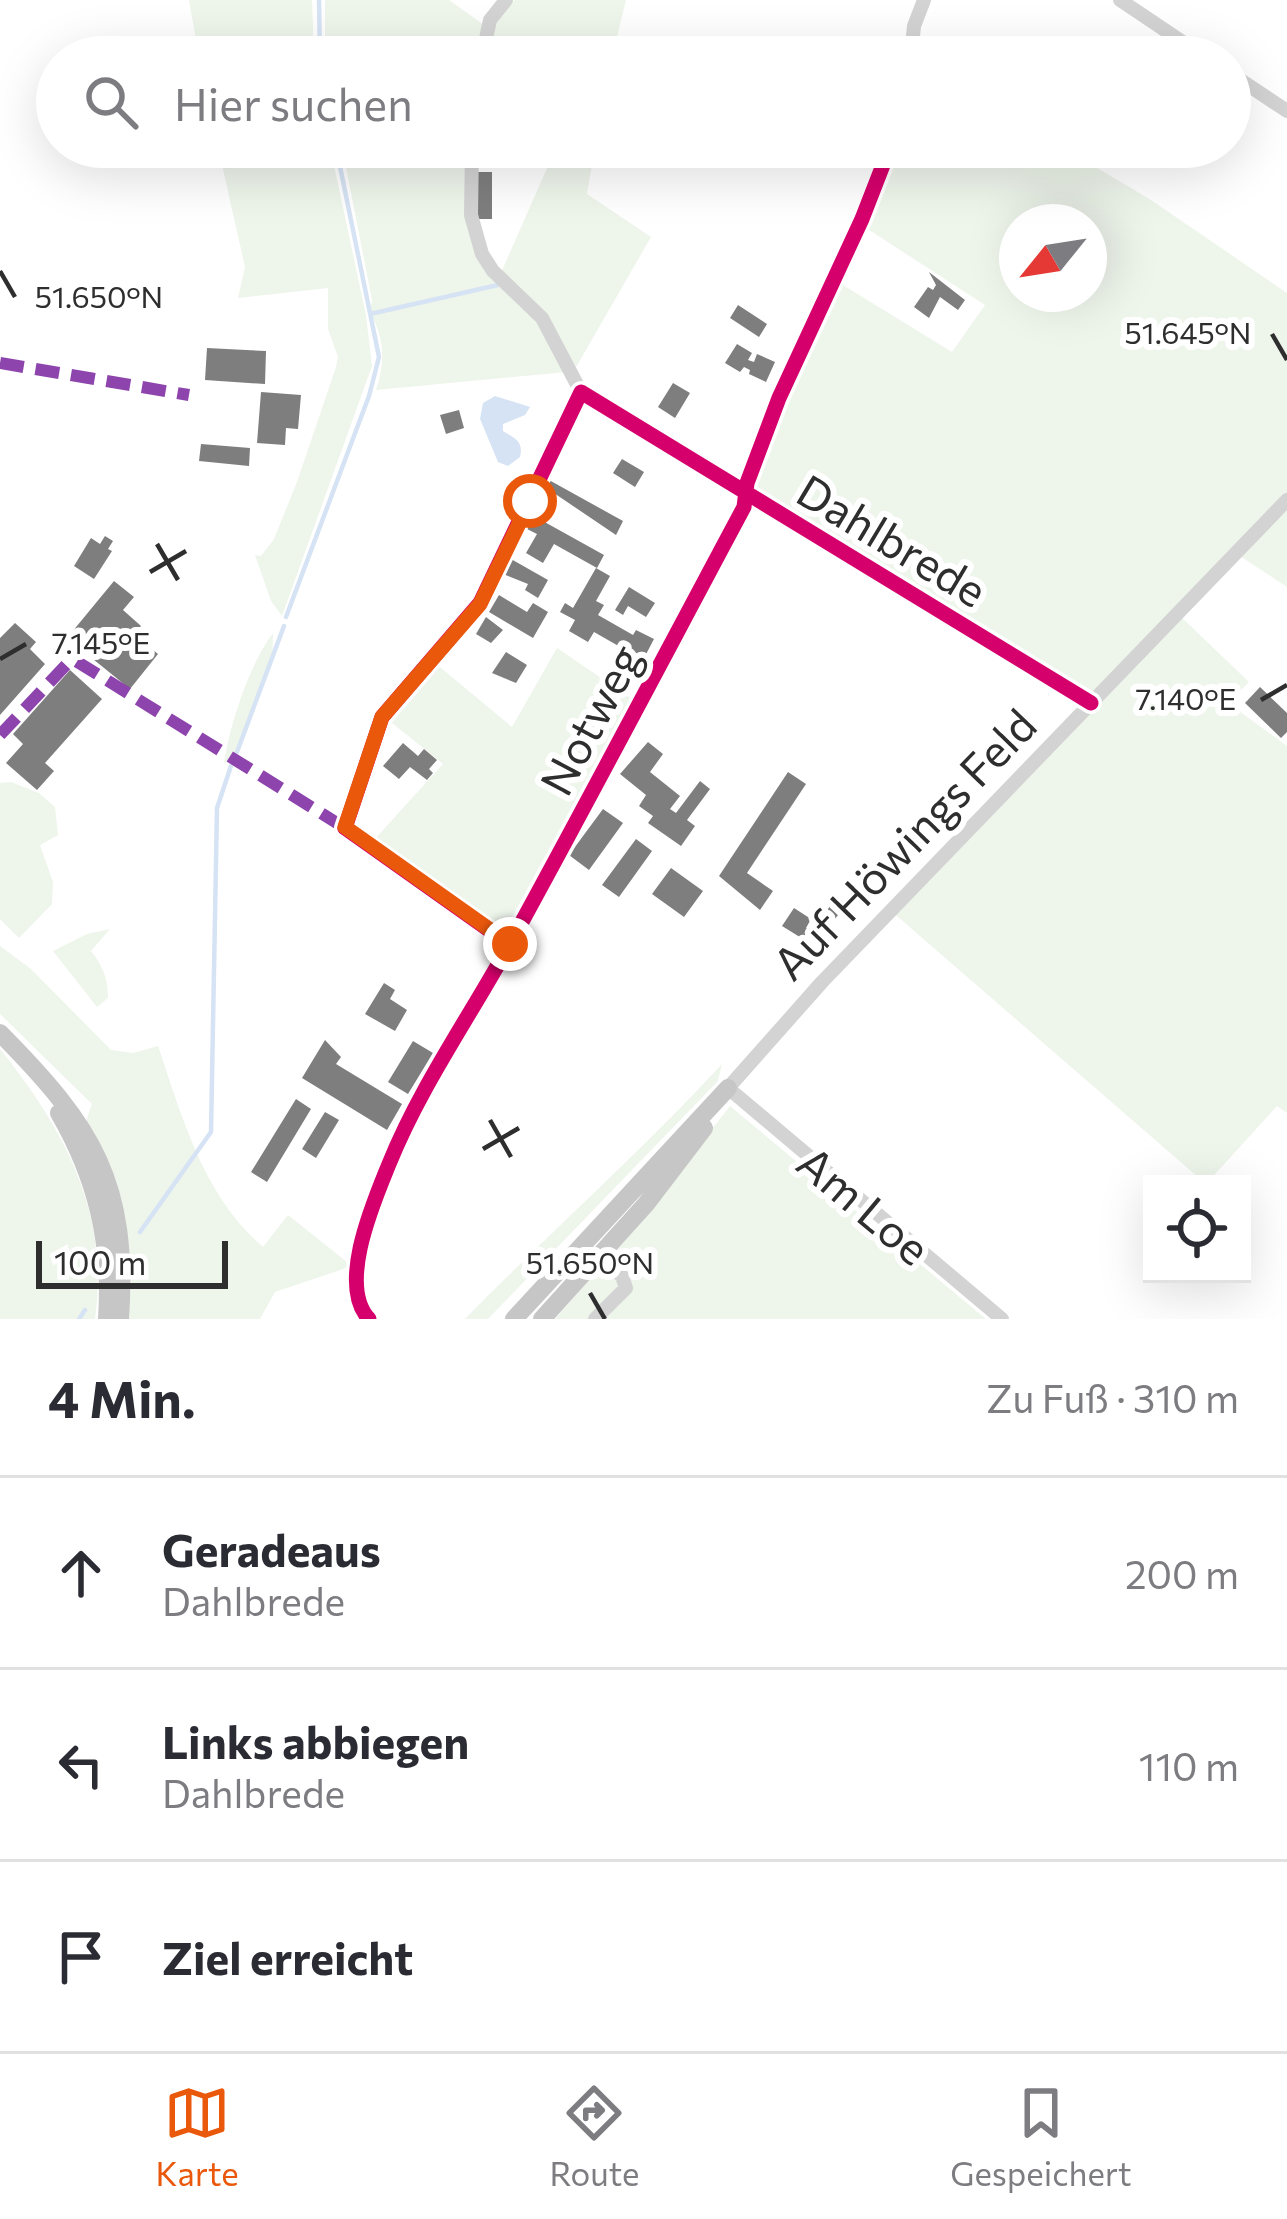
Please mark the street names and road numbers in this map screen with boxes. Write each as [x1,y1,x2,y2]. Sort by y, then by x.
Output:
street label: Dahlbrede [788,461,998,617]
street label: Notweg [527,634,651,804]
street label: Auf Höwings Feld [760,696,1046,990]
street label: Am Loe [788,1133,942,1275]

